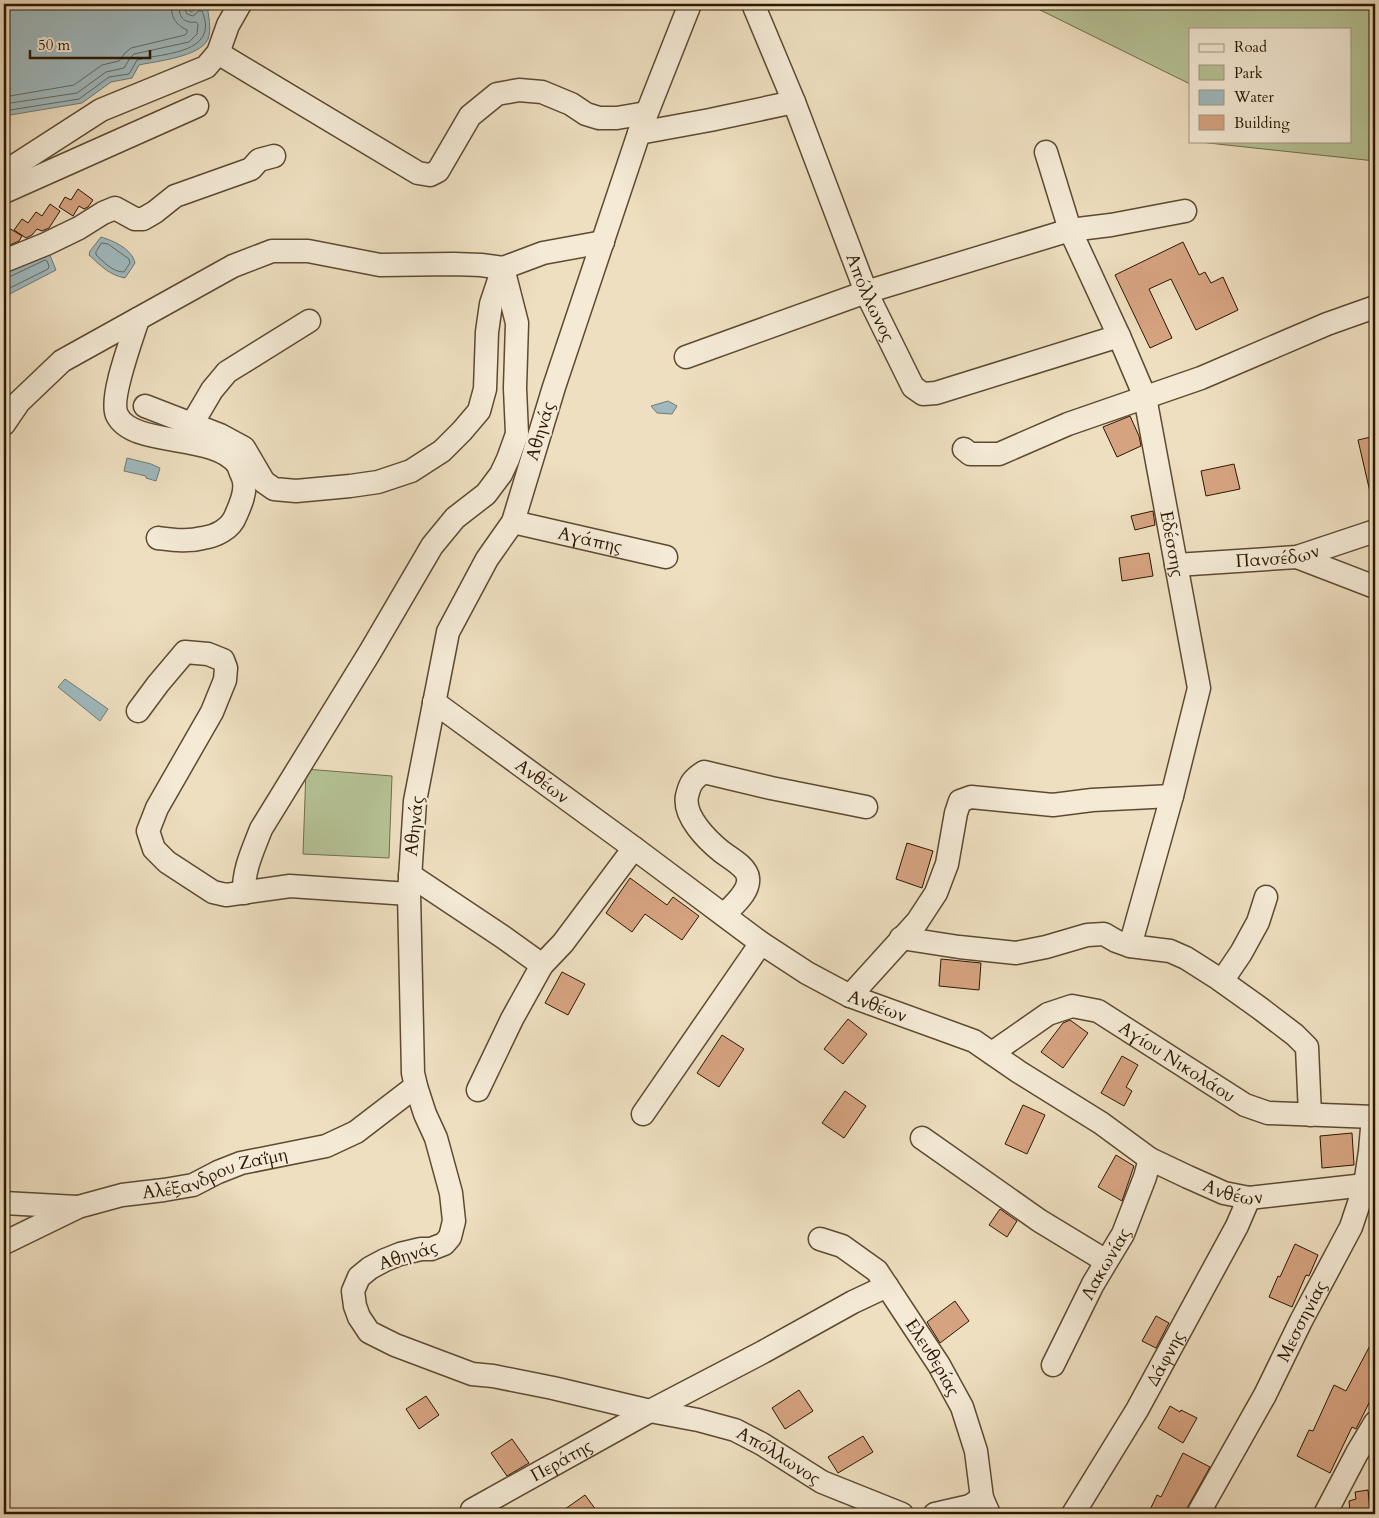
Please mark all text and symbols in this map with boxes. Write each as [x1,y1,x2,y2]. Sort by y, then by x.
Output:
scale bar [30,28,150,60]
legend [1189,28,1352,142]
text: 50 m [38,35,70,55]
text: Road [1234,37,1267,57]
text: Park [1234,63,1263,83]
text: Water [1233,87,1275,107]
text: Building [1234,113,1290,133]
street label: Απόλλωνος [839,250,901,346]
street label: Αθηνάς [520,398,561,464]
street label: Εδέσσης [1153,509,1190,579]
street label: Αγάπης [555,521,625,560]
street label: Πανσέδων [1235,538,1323,574]
street label: Ανθέων [510,753,574,810]
street label: Αθηνάς [399,794,430,857]
street label: Ανθέων [844,984,910,1029]
street label: Αγίου Νικολάου [1114,1015,1240,1109]
street label: Αλέξανδρου Ζαΐμη [141,1142,290,1205]
street label: Ανθέων [1199,1173,1264,1212]
street label: Λακωνίας [1075,1225,1137,1304]
street label: Αθηνάς [376,1234,441,1277]
street label: Μεσσηνίας [1271,1276,1333,1366]
street label: Ελευθερίας [899,1314,966,1401]
street label: Δάφνης [1140,1326,1191,1391]
street label: Απόλλωνος [732,1421,825,1491]
street label: Περάτης [526,1433,597,1488]

